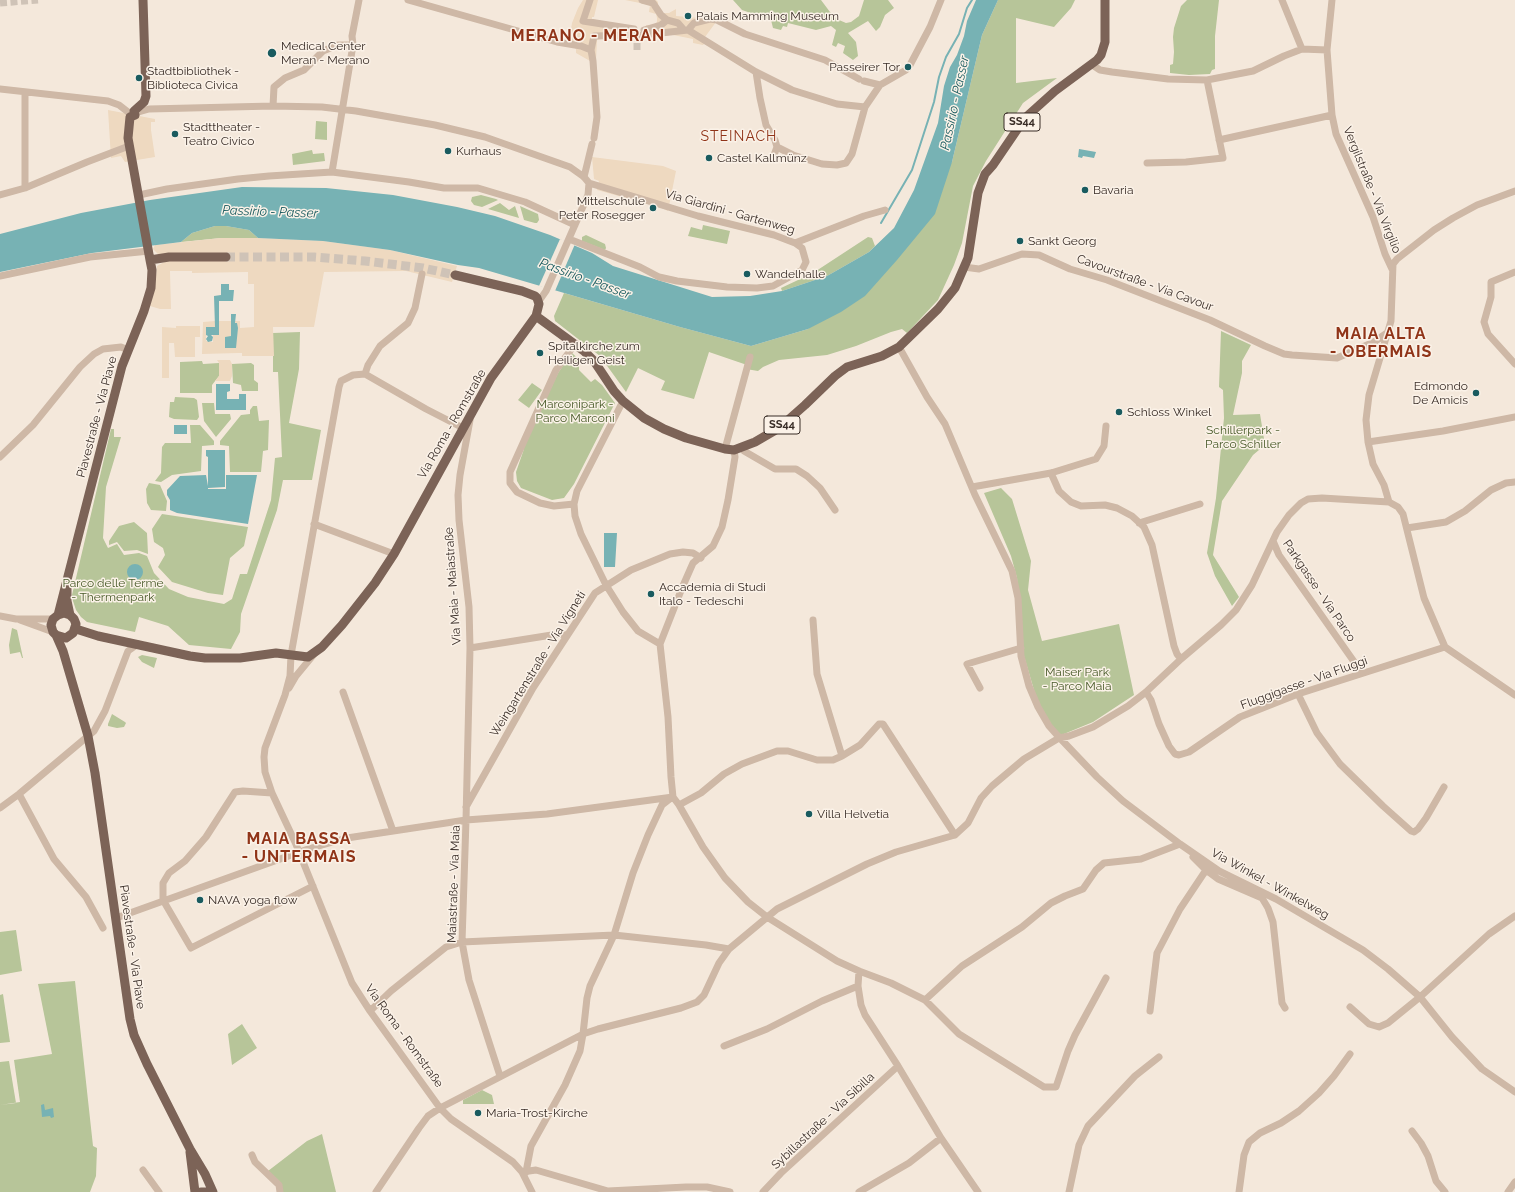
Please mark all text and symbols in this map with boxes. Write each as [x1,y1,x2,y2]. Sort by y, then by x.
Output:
place label: Palais Mamming Museum [696,9,839,23]
marker: Palais Mamming Museum [683,11,693,21]
district label: MERANO - MERAN [511,26,665,46]
place label: Medical Center Meran - Merano [281,39,370,67]
marker: Medical Center Meran - Merano [266,47,278,59]
water label: Passirio - Passer [937,54,973,152]
place label: Passeirer Tor [829,60,900,74]
marker: Passeirer Tor [903,62,913,72]
place label: Stadtbibliothek - Biblioteca Civica [147,64,239,92]
marker: Stadtbibliothek - Biblioteca Civica [134,73,144,83]
road number: SS44 [1004,113,1040,131]
place label: Stadttheater - Teatro Civico [183,120,260,148]
street label: Vergilstraße - Via Virgilio [1340,125,1404,255]
marker: Stadttheater - Teatro Civico [170,129,180,139]
district label: STEINACH [701,129,777,145]
place label: Kurhaus [456,144,501,158]
marker: Kurhaus [443,146,453,156]
place label: Castel Kallmünz [717,151,807,165]
marker: Castel Kallmünz [704,153,714,163]
place label: Bavaria [1093,183,1133,197]
marker: Bavaria [1080,185,1090,195]
street label: Via Giardini - Gartenweg [664,187,796,237]
place label: Mittelschule Peter Rosegger [559,194,645,222]
water label: Passirio - Passer [222,203,318,221]
marker: Mittelschule Peter Rosegger [648,203,658,213]
place label: Sankt Georg [1028,234,1096,248]
marker: Sankt Georg [1015,236,1025,246]
street label: Cavourstraße - Via Cavour [1075,252,1215,314]
water label: Passirio - Passer [537,255,633,303]
place label: Wandelhalle [755,267,825,281]
marker: Wandelhalle [742,269,752,279]
district label: MAIA ALTA - OBERMAIS [1330,324,1432,362]
place label: Spitalkirche zum Heiligen Geist [548,339,640,367]
marker: Spitalkirche zum Heiligen Geist [535,348,545,358]
street label: Piavestraße - Via Piave [74,355,120,479]
street label: Via Roma - Romstraße [415,367,489,481]
place label: Edmondo De Amicis [1413,379,1468,407]
marker: Edmondo De Amicis [1471,388,1481,398]
park label: Marconipark - Parco Marconi [536,397,614,425]
place label: Schloss Winkel [1127,405,1211,419]
marker: Schloss Winkel [1114,407,1124,417]
road number: SS44 [764,416,800,434]
park label: Schillerpark - Parco Schiller [1205,423,1281,451]
street label: Via Maia - Maiastraße [442,527,464,645]
street label: Parkgasse - Via Parco [1279,537,1359,645]
park label: Parco delle Terme - Thermenpark [62,576,164,604]
place label: Accademia di Studi Italo - Tedeschi [659,580,766,608]
street label: Weingartenstraße - Via Vigneti [487,588,589,740]
marker: Accademia di Studi Italo - Tedeschi [646,589,656,599]
street label: Fluggigasse - Via Fluggi [1239,653,1369,713]
park label: Maiser Park - Parco Maia [1043,665,1111,693]
place label: Villa Helvetia [817,807,889,821]
marker: Villa Helvetia [804,809,814,819]
street label: Maiastraße - Via Maia [445,825,463,943]
district label: MAIA BASSA - UNTERMAIS [242,829,356,867]
street label: Via Winkel - Winkelweg [1209,846,1331,922]
street label: Piavestraße - Via Piave [116,884,148,1010]
place label: NAVA yoga flow [208,893,297,907]
marker: NAVA yoga flow [195,895,205,905]
street label: Via Roma - Romstraße [362,982,446,1090]
street label: Sybillastraße - Via Sibilla [769,1070,877,1172]
place label: Maria-Trost-Kirche [486,1106,588,1120]
marker: Maria-Trost-Kirche [473,1108,483,1118]

